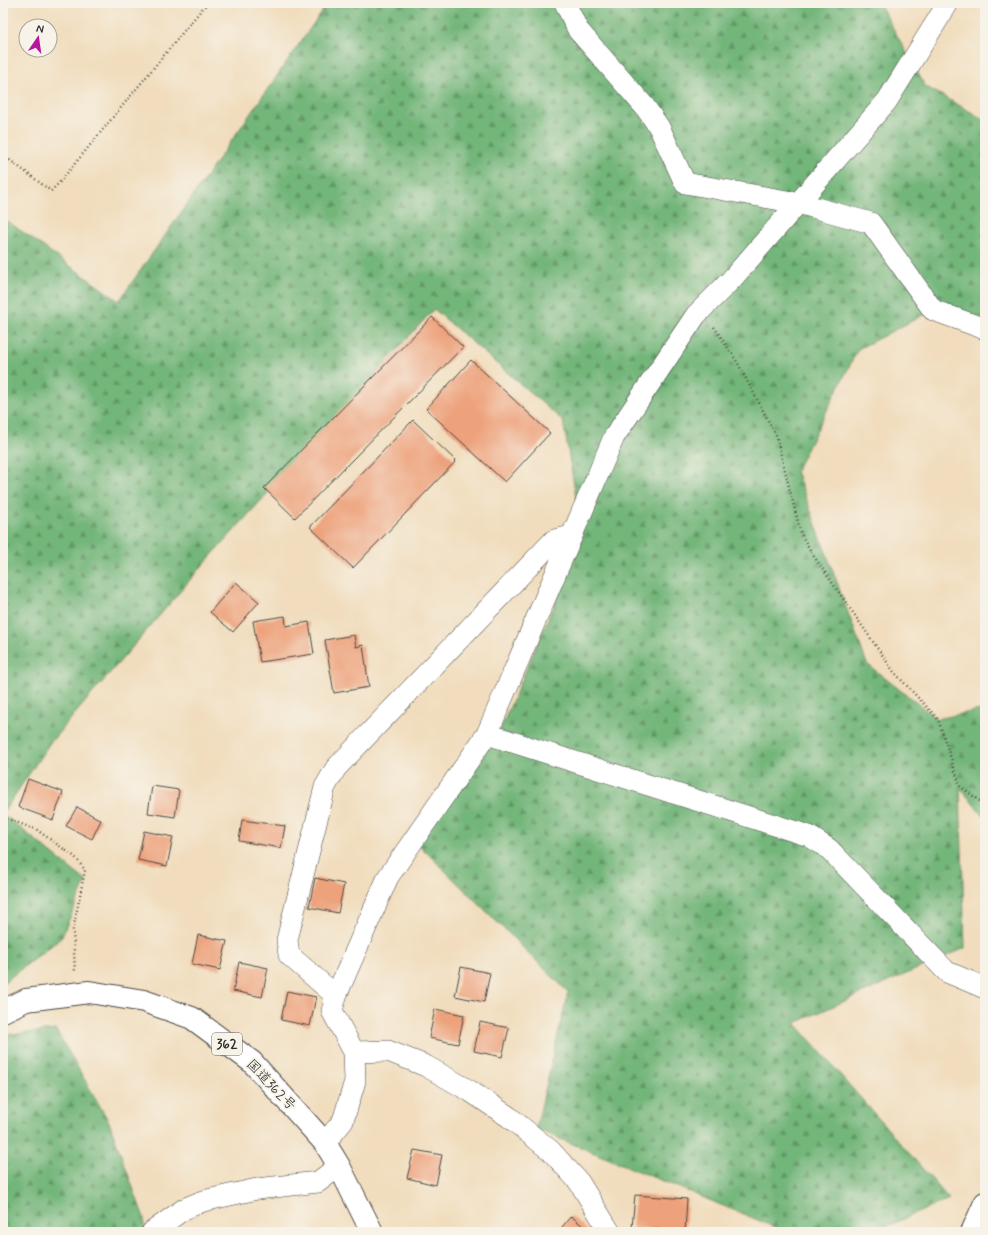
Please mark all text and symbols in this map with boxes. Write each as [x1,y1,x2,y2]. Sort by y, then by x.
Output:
north arrow [18,18,58,58]
text: N [35,22,45,37]
road number: 362 [212,1033,242,1055]
street label: 国道362号 [242,1056,300,1114]

